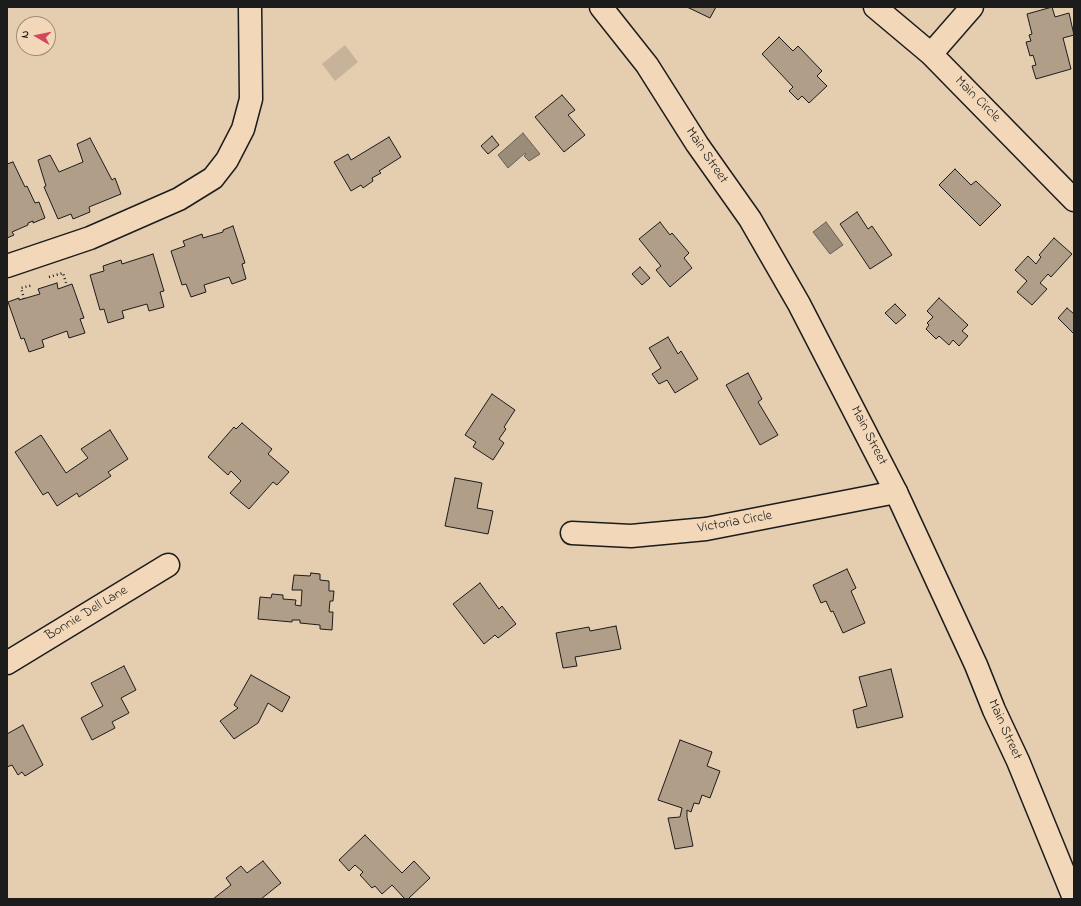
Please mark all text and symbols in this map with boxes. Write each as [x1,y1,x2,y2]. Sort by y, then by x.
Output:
north arrow [16,16,56,56]
text: N [17,29,34,39]
street label: Main Circle [950,73,1004,127]
street label: Main Street [681,125,731,187]
street label: Main Street [846,404,890,468]
street label: Victoria Circle [696,508,774,538]
street label: Bonnie Dell Lane [43,583,131,645]
street label: Main Street [983,697,1025,763]

